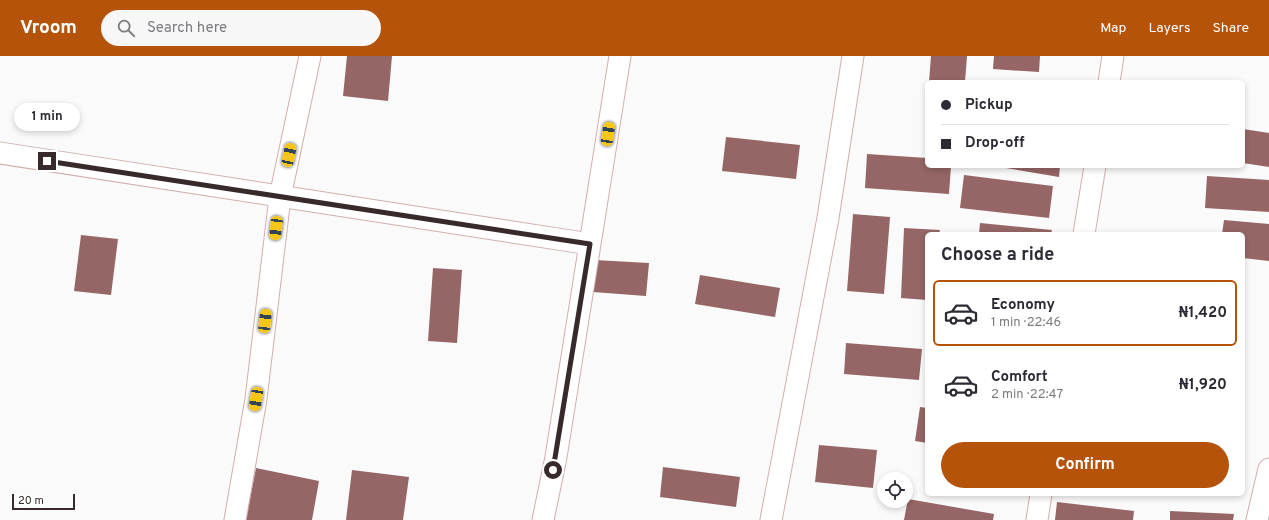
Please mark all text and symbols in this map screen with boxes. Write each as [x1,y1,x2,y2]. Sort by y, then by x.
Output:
search box [101,10,381,46]
text: Vroom [20,16,77,40]
icon: search [115,17,137,39]
text: Search here [147,19,227,38]
text: Map [1100,20,1126,37]
text: Layers [1148,20,1190,37]
text: Share [1212,20,1249,37]
text: Pickup [965,96,1013,115]
callout: 1 min [14,103,80,131]
text: 1 min [31,109,63,125]
car [600,121,616,147]
text: Drop-off [965,134,1025,153]
car [281,142,297,168]
route end [38,152,56,170]
car [269,215,283,241]
text: Choose a ride [941,244,1054,267]
icon: car [943,295,979,331]
text: Economy [991,296,1055,315]
text: ₦1,420 [1178,304,1227,323]
car [258,308,272,334]
text: 1 min · 22:46 [991,315,1061,331]
icon: car [943,367,979,403]
text: Comfort [991,368,1048,387]
text: ₦1,920 [1179,376,1227,395]
car [248,386,264,412]
text: 2 min · 22:47 [991,387,1063,403]
button: Confirm [941,442,1229,488]
route start [544,461,562,479]
map controls [877,472,913,508]
button: locate [877,472,913,508]
scale bar [12,492,75,511]
text: 20 m [18,494,44,508]

